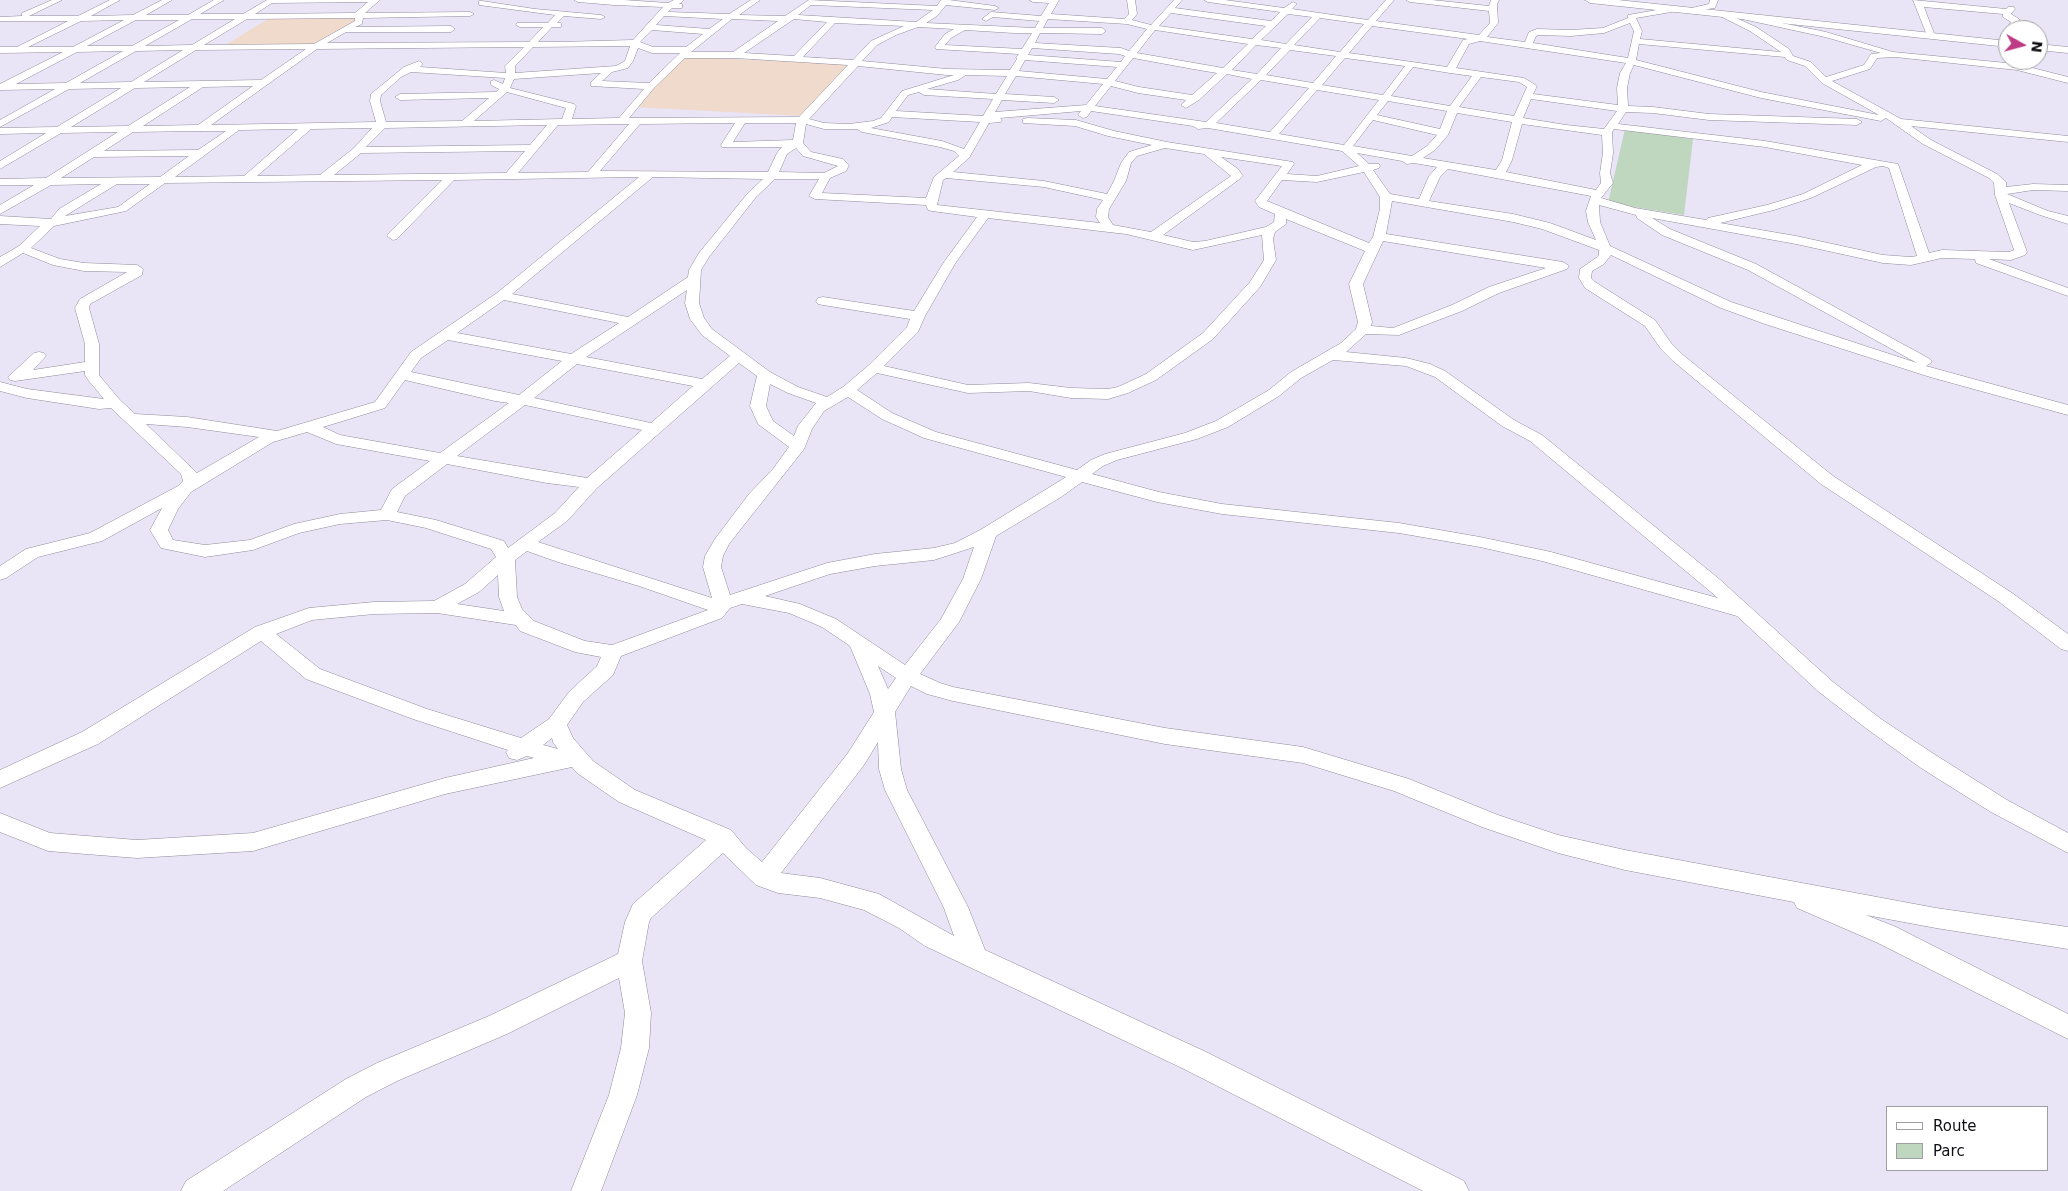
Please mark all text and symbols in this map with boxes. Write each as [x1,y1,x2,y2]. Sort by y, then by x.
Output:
north arrow [1998,20,2048,70]
text: N [2028,40,2046,53]
legend [1886,1106,2048,1171]
text: Route [1933,1117,1977,1135]
text: Parc [1933,1142,1965,1160]

